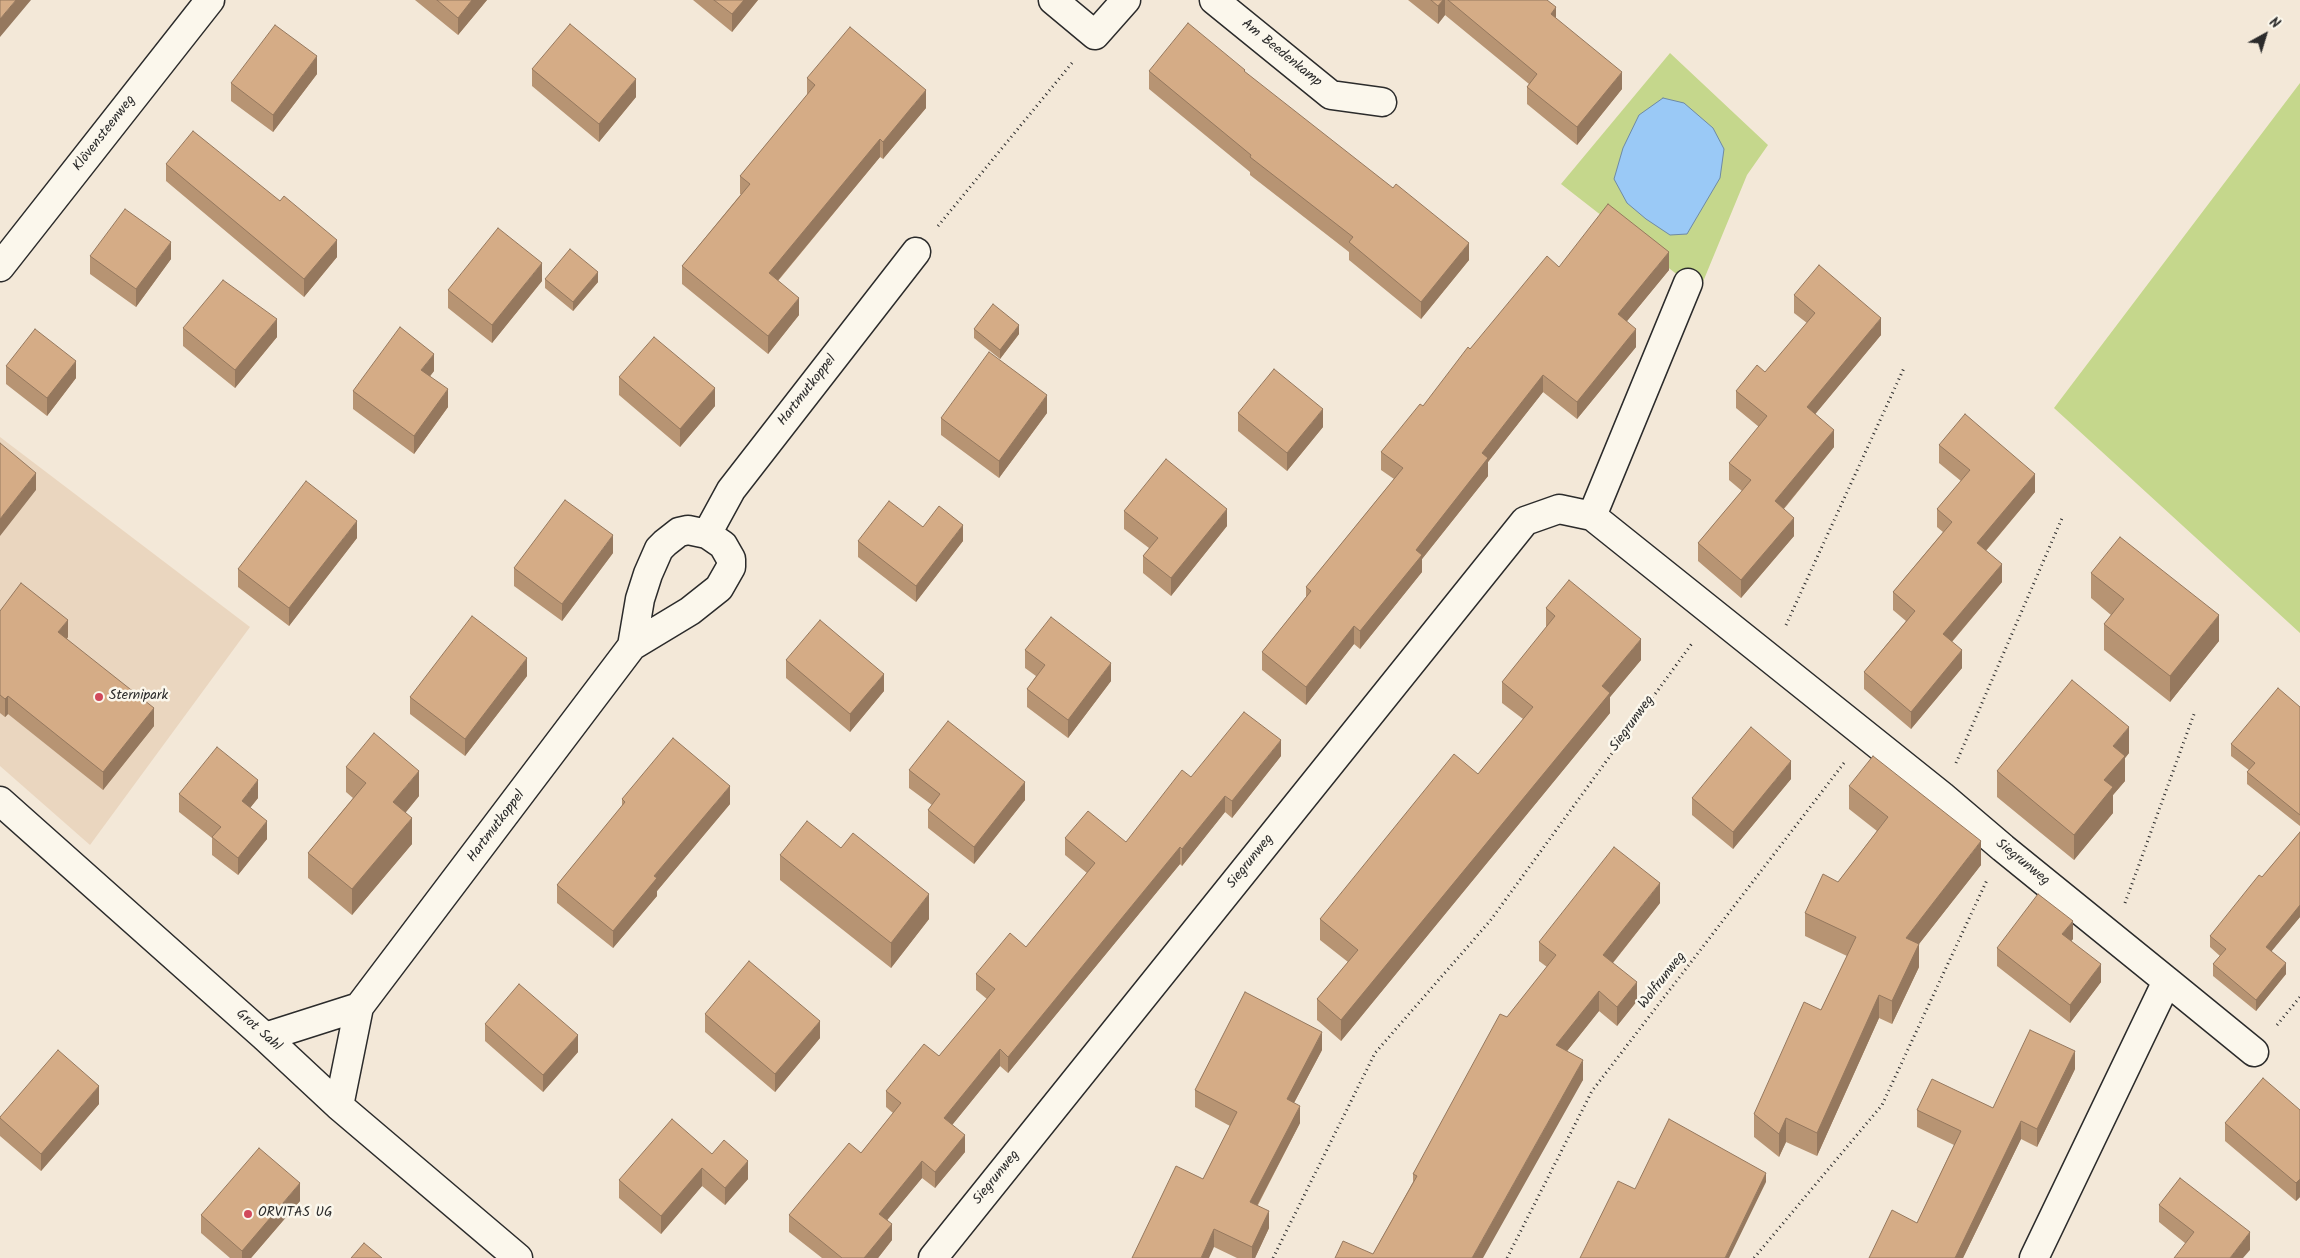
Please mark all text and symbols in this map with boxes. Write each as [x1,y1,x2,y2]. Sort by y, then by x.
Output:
north arrow [2240,10,2290,60]
text: N [2264,12,2285,35]
street label: Am Beedenkamp [1237,16,1325,92]
street label: Klövensteenweg [70,93,140,175]
street label: Hartmutkoppel [775,352,841,430]
place label: Sternipark [109,689,168,705]
marker: Sternipark [93,691,105,703]
street label: Siegrunweg [1607,693,1659,755]
street label: Hartmutkoppel [465,788,529,866]
street label: Siegrunweg [1224,831,1278,893]
street label: Siegrunweg [1991,836,2053,890]
street label: Wolfrunweg [1636,949,1690,1013]
street label: Grot Sahl [232,1006,284,1056]
street label: Siegrunweg [970,1147,1024,1209]
place label: ORVITAS UG [258,1206,333,1222]
marker: ORVITAS UG [242,1208,254,1220]

